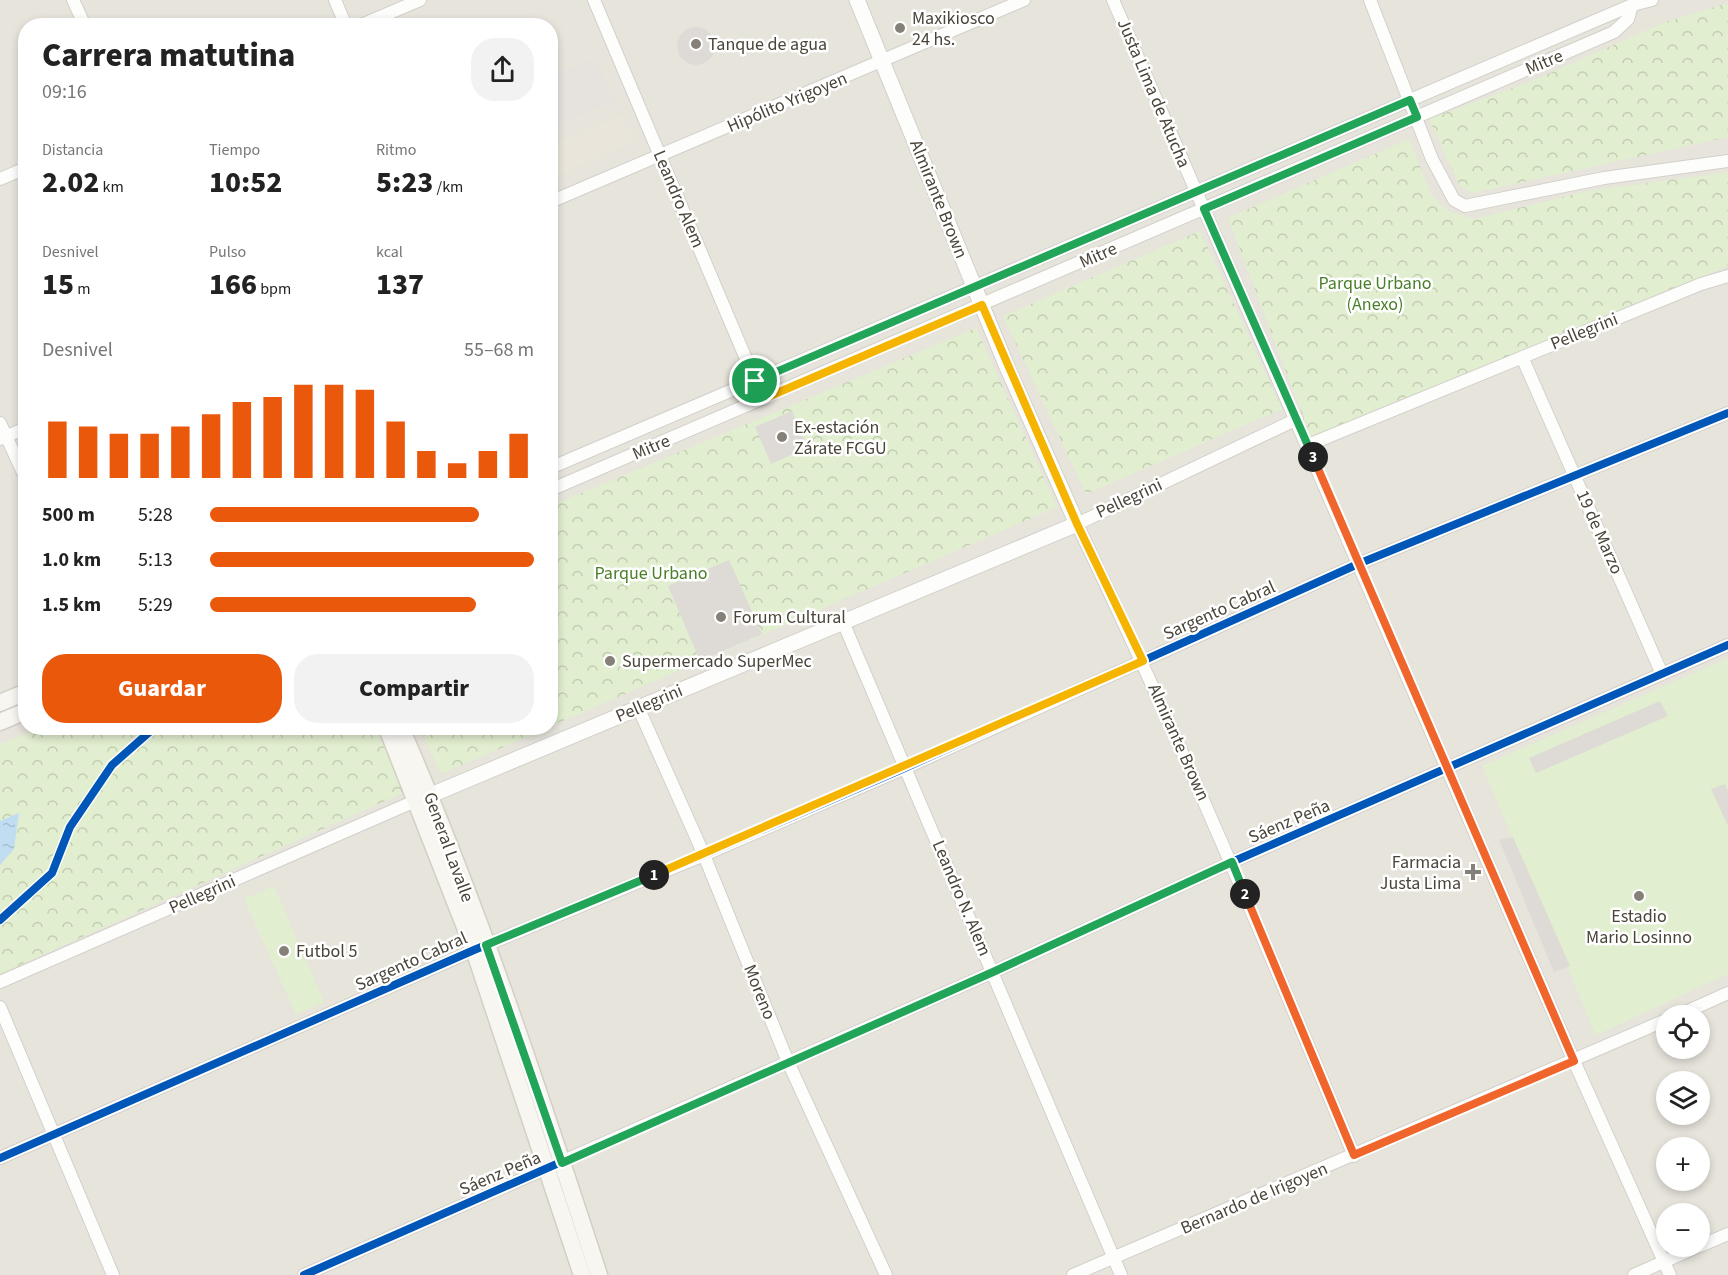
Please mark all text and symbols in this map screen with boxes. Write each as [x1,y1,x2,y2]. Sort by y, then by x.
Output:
place label: Maxikiosco 24 hs. [912,6,995,52]
street label: Justa Lima de Atucha [1111,15,1196,172]
marker: Maxikiosco 24 hs. [893,21,907,35]
text: Carrera matutina [42,32,295,79]
place label: Tanque de agua [708,32,827,57]
marker: Tanque de agua [689,37,703,51]
button: share [471,38,534,101]
street label: Mitre [1522,43,1567,82]
street label: Hipólito Yrigoyen [723,66,851,139]
text: 09:16 [42,78,87,106]
street label: Almirante Brown [903,136,974,262]
text: Distancia [42,139,103,161]
text: Tiempo [209,139,260,161]
text: Ritmo [376,139,416,161]
street label: Leandro Alem [647,147,710,252]
text: 2.02 [42,161,99,204]
text: 10:52 [209,161,282,204]
text: 5:23 [376,161,433,204]
text: km [99,176,124,198]
text: /km [433,176,463,198]
street label: Mitre [1075,236,1121,275]
text: Desnivel [42,241,99,263]
text: Pulso [209,241,246,263]
text: kcal [376,241,403,263]
text: 15 [42,263,74,306]
text: 166 [209,263,257,306]
text: 137 [376,263,424,306]
park label: Parque Urbano (Anexo) [1318,271,1432,317]
text: m [74,278,91,300]
text: bpm [257,278,291,300]
street label: Pellegrini [1547,307,1622,356]
text: Desnivel [42,336,113,364]
text: 55–68 m [464,336,534,364]
pin [729,355,780,406]
icon: arrive [738,364,771,397]
place label: Ex-estación Zárate FCGU [794,415,887,461]
street label: Mitre [629,428,674,467]
marker: Ex-estación Zárate FCGU [775,430,789,444]
pin: 3 [1298,442,1328,472]
text: 3 [1309,446,1317,468]
street label: Pellegrini [1092,472,1167,525]
street label: 19 de Marzo [1570,486,1629,578]
text: 500 m [42,501,95,529]
text: 5:28 [138,501,173,529]
text: 1.0 km [42,546,101,574]
text: 5:13 [138,546,173,574]
park label: Parque Urbano [594,561,708,586]
street label: Sargento Cabral [1159,575,1279,646]
text: 1.5 km [42,591,101,619]
text: 5:29 [138,591,173,619]
place label: Forum Cultural [733,605,846,630]
marker: Forum Cultural [714,610,728,624]
place label: Supermercado SuperMec [622,649,812,674]
button: Guardar [42,654,282,723]
button: Compartir [294,654,534,723]
marker: Supermercado SuperMec [603,654,617,668]
street label: Pellegrini [612,678,687,729]
street label: Almirante Brown [1142,680,1216,805]
street label: General Lavalle [417,789,480,906]
street label: Sáenz Peña [1245,793,1334,850]
street label: Leandro N. Alem [926,836,997,960]
place label: Farmacia Justa Lima [1380,850,1461,896]
pin: 1 [639,860,669,890]
text: 1 [650,864,658,886]
marker: Farmacia Justa Lima [1466,865,1480,879]
street label: Pellegrini [165,869,240,920]
pin: 2 [1230,879,1260,909]
text: 2 [1241,883,1249,905]
marker: Estadio Mario Losinno [1632,889,1646,903]
place label: Estadio Mario Losinno [1586,904,1692,950]
street label: Sargento Cabral [351,926,471,997]
place label: Futbol 5 [296,939,357,964]
marker: Futbol 5 [277,944,291,958]
street label: Moreno [737,961,782,1024]
map controls [1656,1005,1710,1257]
button: locate [1656,1005,1710,1059]
button: layers [1656,1071,1710,1125]
button: + [1656,1137,1710,1191]
street label: Sáenz Peña [456,1145,545,1202]
street label: Bernardo de Irigoyen [1177,1156,1332,1241]
button: − [1656,1203,1710,1257]

